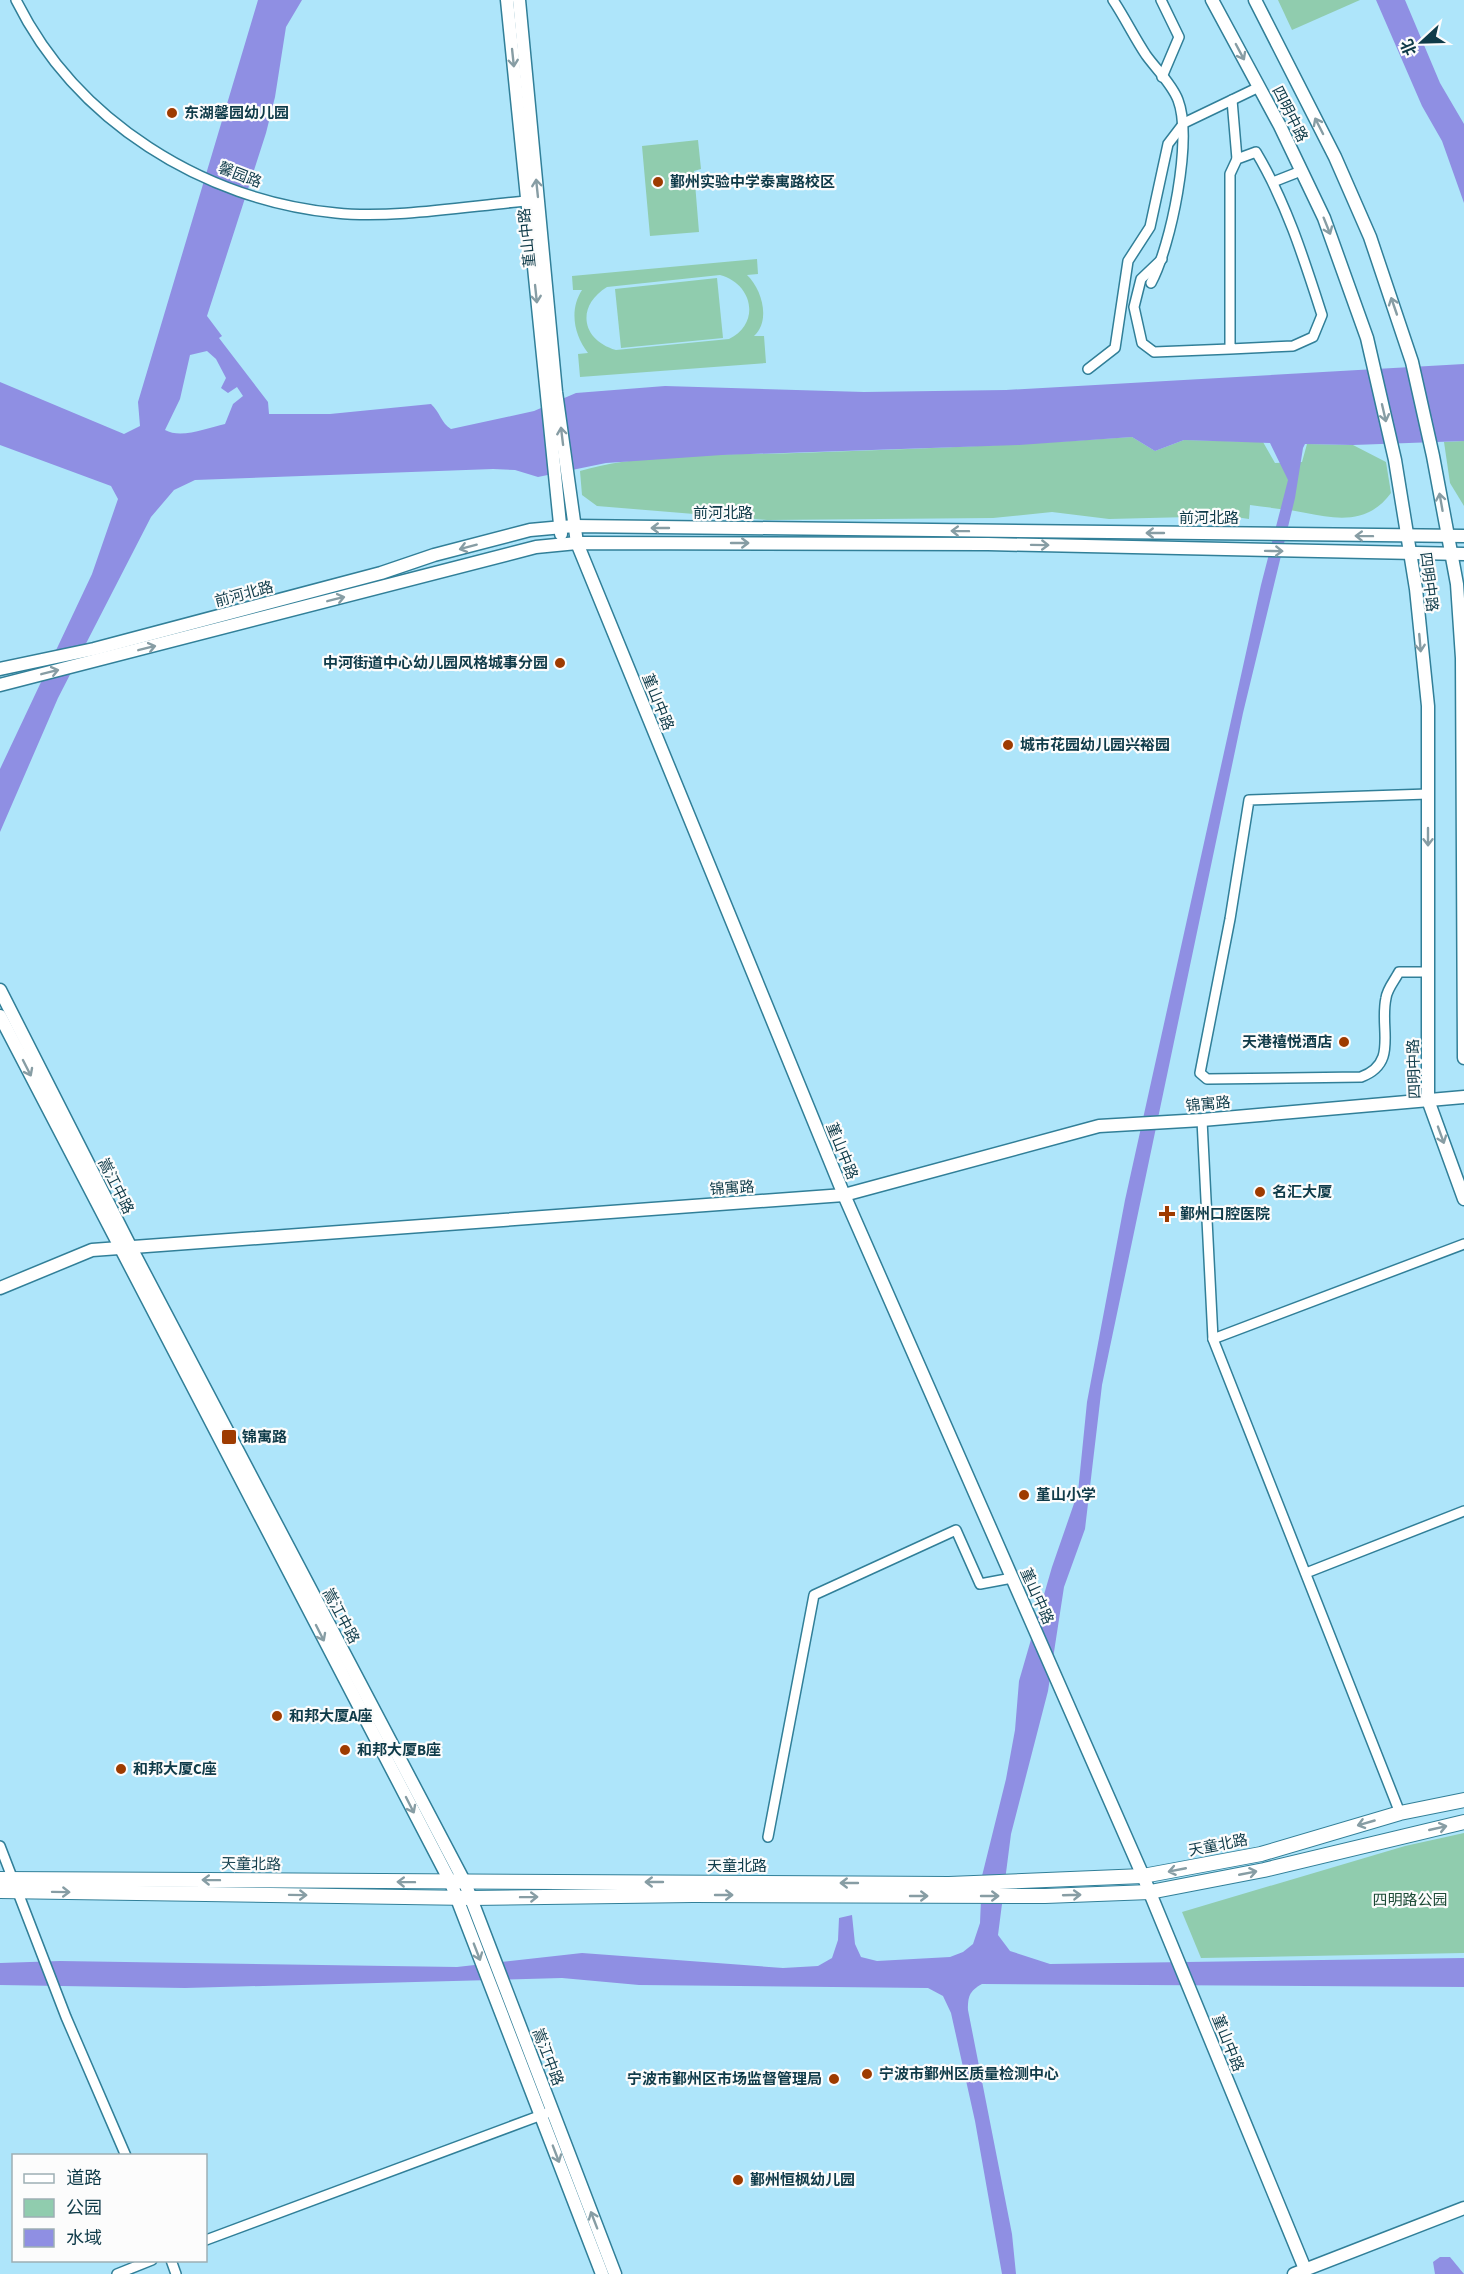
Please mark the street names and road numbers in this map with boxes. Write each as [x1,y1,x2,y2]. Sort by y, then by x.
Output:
street label: 四明中路 [1267,83,1313,146]
street label: 馨园路 [215,158,265,193]
street label: 堇山中路 [514,207,541,269]
street label: 前河北路 [693,503,753,524]
street label: 前河北路 [1179,508,1239,529]
street label: 四明中路 [1414,551,1443,613]
street label: 前河北路 [212,577,276,612]
street label: 堇山中路 [637,670,679,734]
street label: 四明中路 [1403,1039,1426,1099]
street label: 锦寓路 [1185,1092,1231,1117]
street label: 堇山中路 [821,1119,863,1183]
street label: 嵩江中路 [93,1155,139,1218]
street label: 锦寓路 [709,1176,755,1201]
street label: 堇山中路 [1015,1565,1058,1628]
street label: 嵩江中路 [317,1585,364,1648]
street label: 天童北路 [1187,1829,1250,1862]
street label: 天童北路 [221,1853,281,1876]
street label: 天童北路 [707,1856,767,1877]
street label: 堇山中路 [1207,2011,1249,2075]
street label: 嵩江中路 [527,2025,568,2089]

